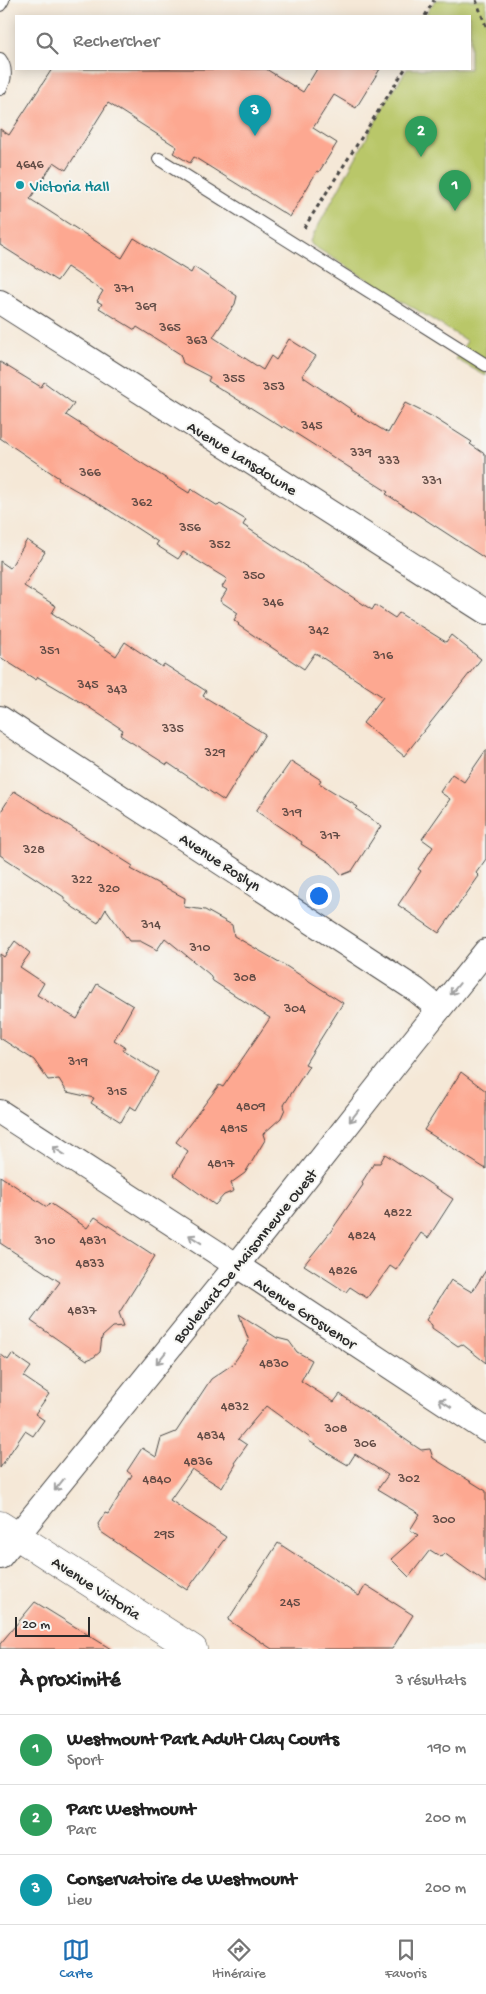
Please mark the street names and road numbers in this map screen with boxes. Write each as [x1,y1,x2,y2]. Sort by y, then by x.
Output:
street label: Avenue Lansdowne [183,419,300,502]
street label: Avenue Roslyn [175,831,264,898]
street label: Boulevard De Maisonneuve Ouest [170,1165,324,1349]
street label: Avenue Grosvenor [249,1275,360,1356]
street label: Avenue Victoria [47,1554,144,1626]

